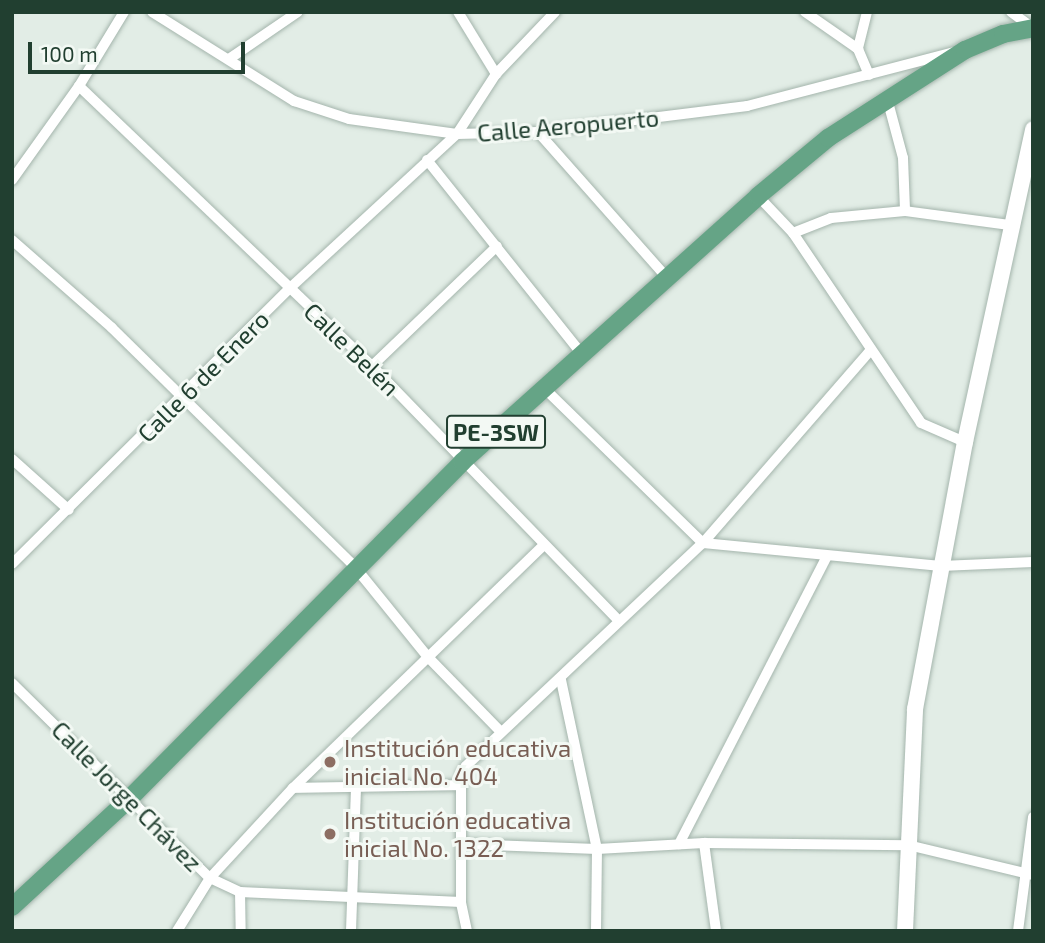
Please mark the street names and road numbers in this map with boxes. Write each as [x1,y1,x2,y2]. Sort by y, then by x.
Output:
street label: Calle Aeropuerto [476,103,660,147]
street label: Calle Belén [298,297,406,401]
street label: Calle 6 de Enero [131,304,275,448]
road number: PE-3SW [445,412,547,452]
street label: Calle Jorge Chávez [46,715,208,877]

